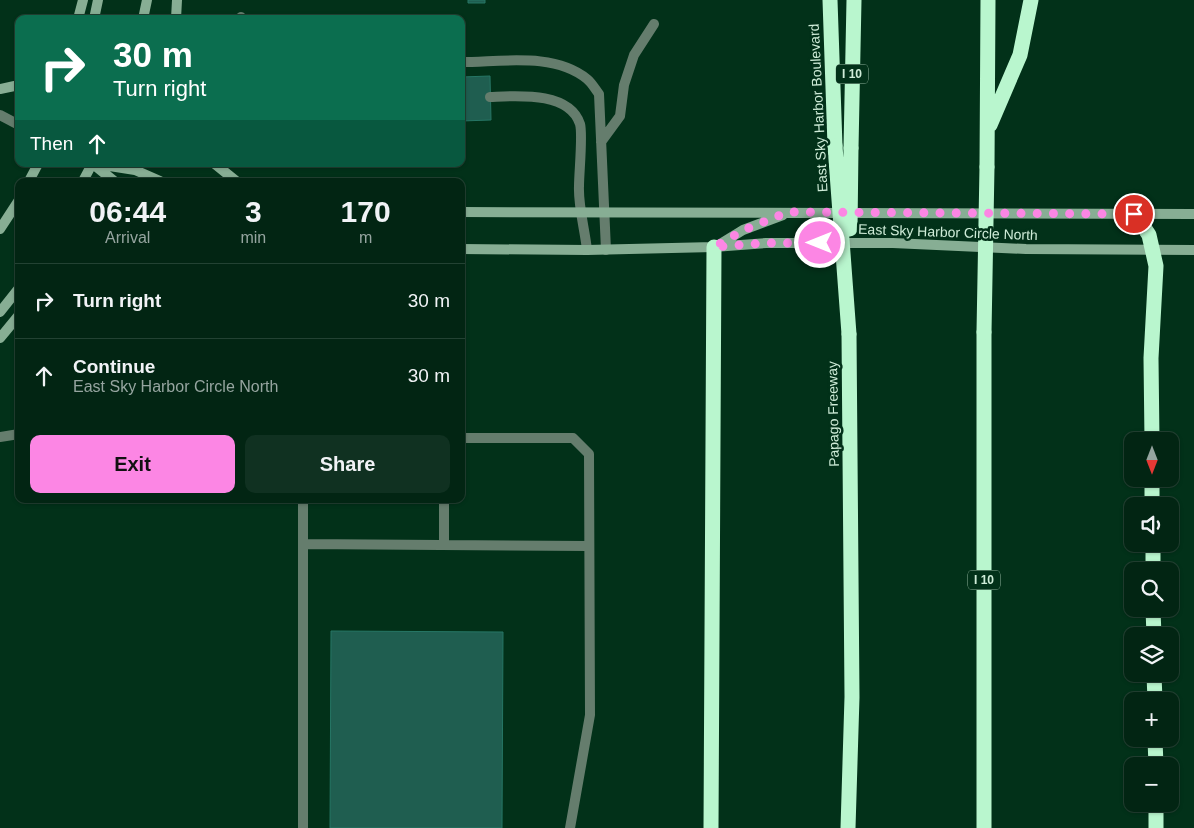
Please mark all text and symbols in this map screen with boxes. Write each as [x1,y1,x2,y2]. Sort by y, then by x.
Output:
street label: East Sky Harbor Boulevard [806,23,830,193]
icon: right [30,35,95,100]
text: 30 m [113,35,193,74]
road number: I 10 [836,64,868,84]
text: Turn right [113,76,206,101]
icon: ahead [83,130,111,158]
text: Then [30,133,73,154]
pin [1113,193,1155,235]
text: 06:44 [89,195,166,228]
text: 3 [245,195,262,228]
text: 170 [341,195,391,228]
icon: arrive [1120,200,1148,228]
position arrow [793,216,845,268]
street label: East Sky Harbor Circle North [858,221,1038,243]
text: Arrival [105,229,150,246]
text: min [240,229,266,246]
text: m [359,229,372,246]
icon: right [30,287,58,315]
text: Turn right [73,290,161,311]
text: 30 m [408,290,450,311]
text: Continue [73,356,155,377]
street label: Papago Freeway [824,361,842,467]
icon: ahead [30,362,58,390]
text: 30 m [408,365,450,386]
text: East Sky Harbor Circle North [73,378,278,395]
north arrow [1124,432,1179,488]
map controls [1124,432,1179,812]
button: Exit [30,435,235,493]
button: Share [245,435,450,493]
button: sound [1124,497,1179,552]
button: search [1124,562,1179,617]
road number: I 10 [968,570,1000,590]
button: layers [1124,627,1179,682]
button: + [1124,692,1179,747]
button: − [1124,757,1179,812]

